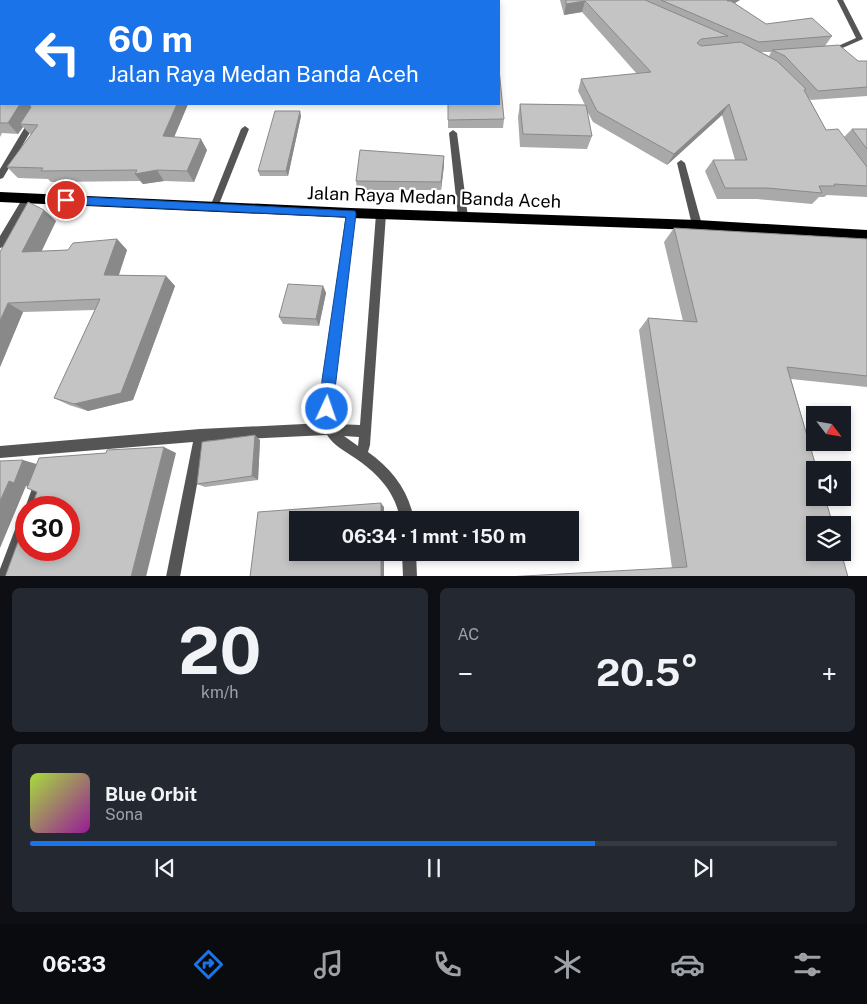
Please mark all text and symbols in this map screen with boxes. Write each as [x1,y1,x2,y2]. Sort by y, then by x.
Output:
text: 60 m [108,19,193,60]
icon: left [25,20,90,85]
text: Jalan Raya Medan Banda Aceh [108,61,419,87]
pin [45,179,87,221]
street label: Jalan Raya Medan Banda Aceh [307,182,561,212]
icon: arrive [52,186,80,214]
position arrow [300,382,352,434]
north arrow [806,406,851,451]
map controls [806,406,851,561]
button: sound [806,461,851,506]
speed limit sign: 30 [15,496,80,561]
button: layers [806,516,851,561]
text: 06:34 · 1 mnt · 150 m [342,525,526,547]
text: 20 [178,612,261,689]
text: AC [458,625,479,644]
text: 20.5° [596,650,699,695]
text: − [458,657,473,690]
text: + [821,657,837,690]
text: km/h [201,683,239,702]
text: Blue Orbit [105,783,197,805]
text: Sona [105,805,143,824]
icon: previous [151,854,179,882]
icon: pause [420,854,448,882]
icon: next [689,854,717,882]
icon: directions [191,947,226,982]
icon: music [311,947,346,982]
icon: phone [430,947,465,982]
icon: climate [550,947,585,982]
icon: car [670,947,705,982]
icon: filters [790,947,825,982]
text: 06:33 [42,951,106,977]

